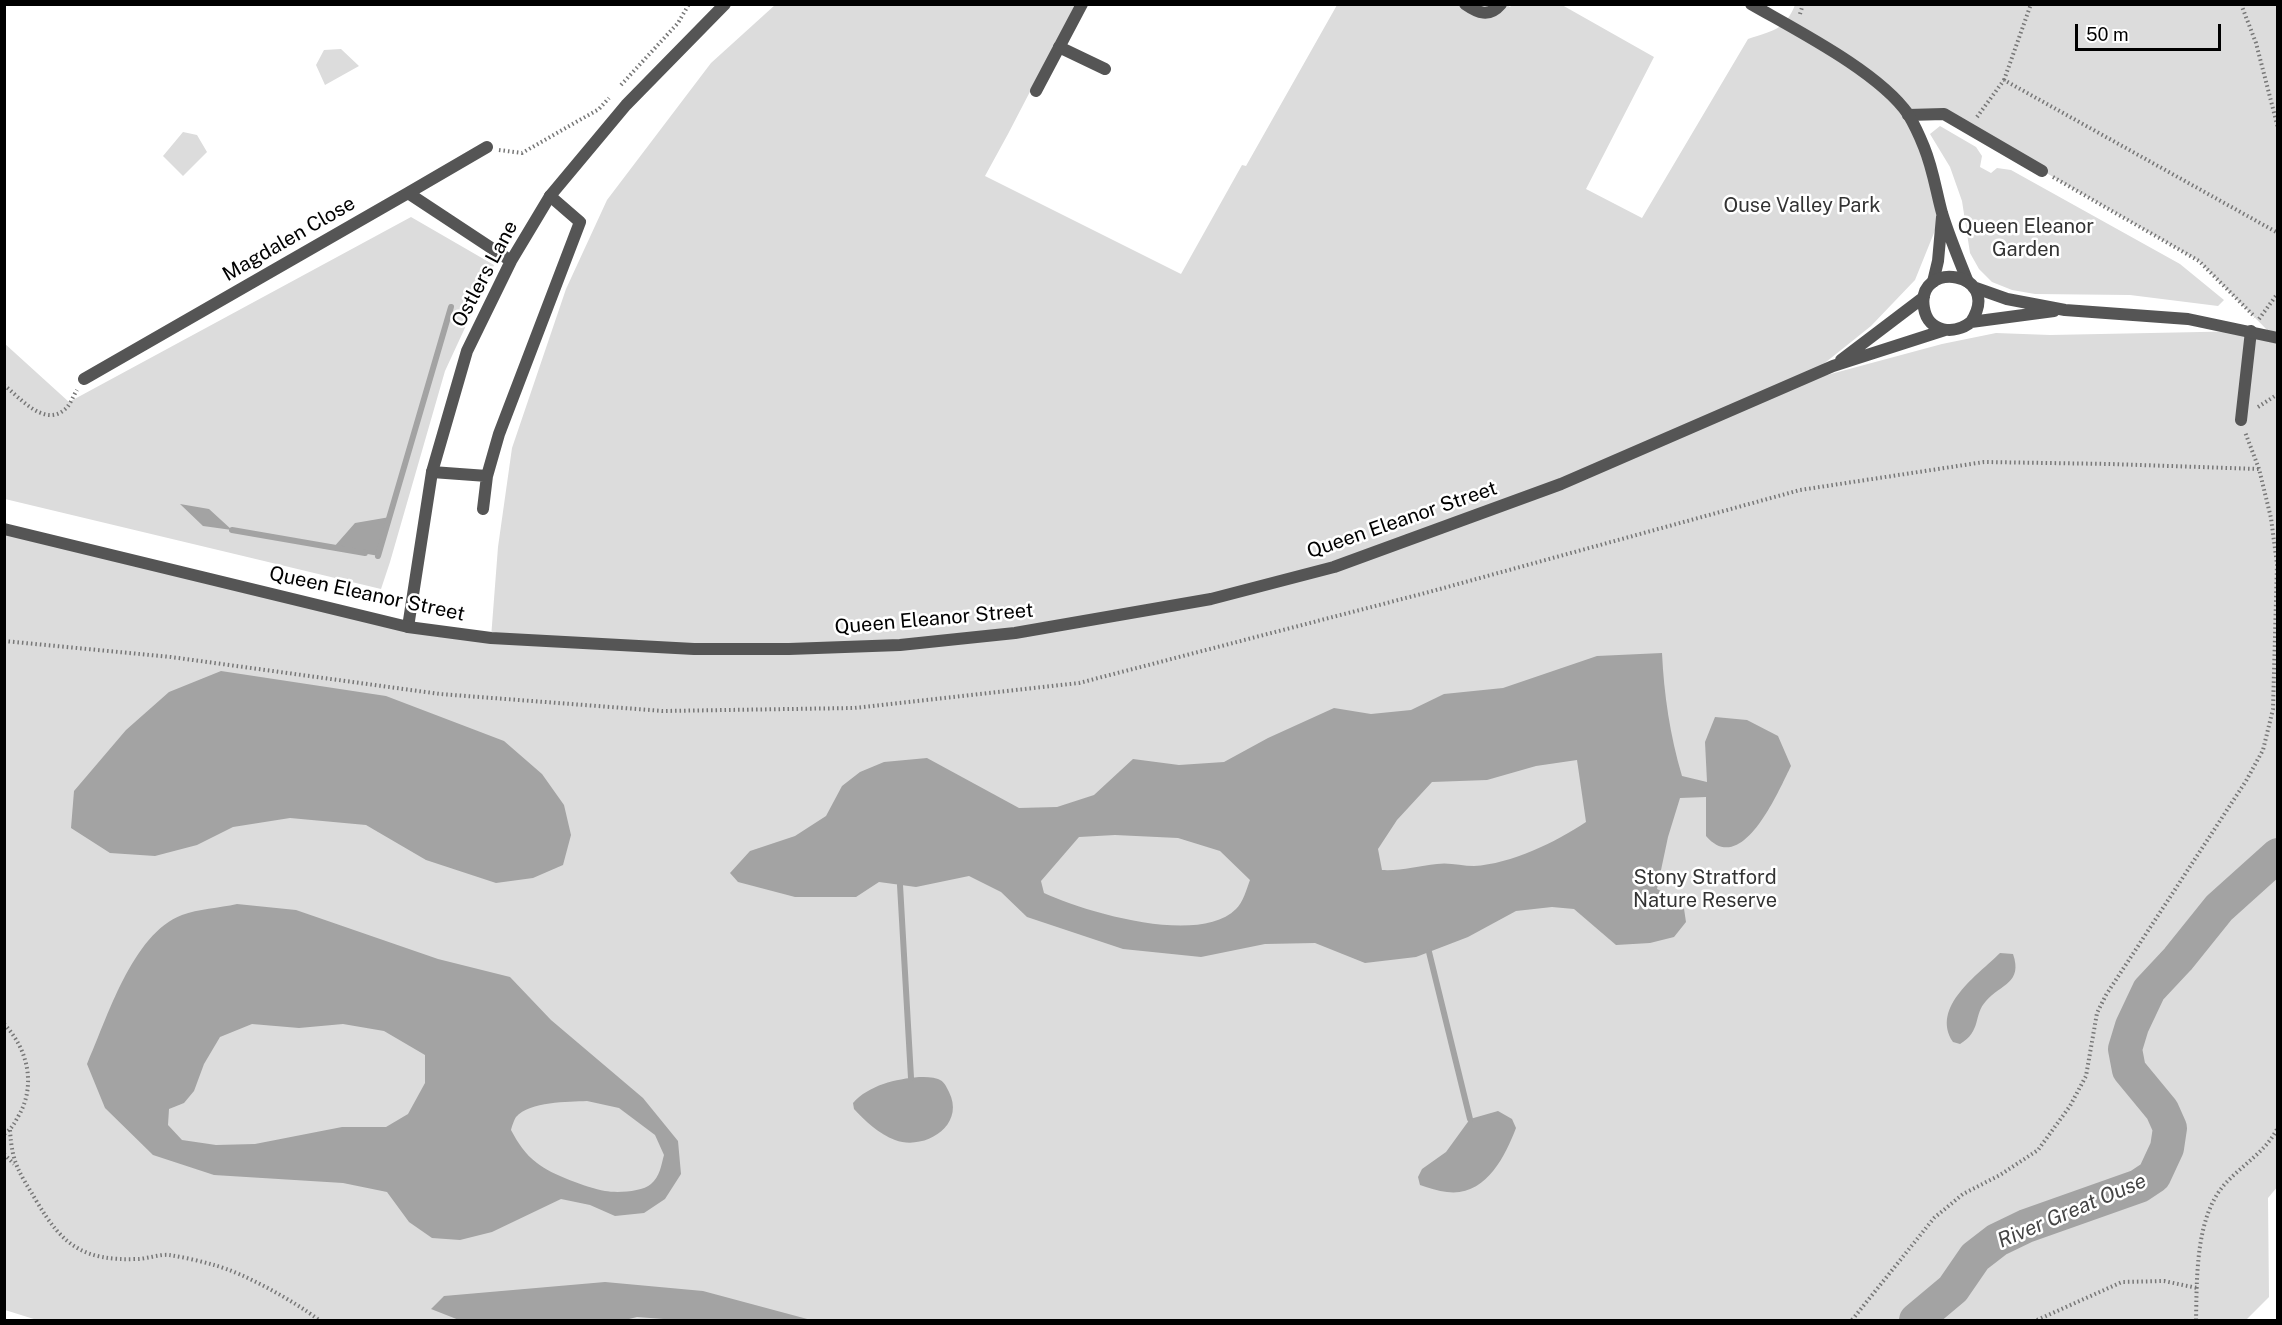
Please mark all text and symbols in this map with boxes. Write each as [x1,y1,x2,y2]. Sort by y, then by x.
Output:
scale bar [2078,12,2224,50]
text: 50 m [2086,24,2129,45]
street label: Magdalen Close [218,191,360,287]
park label: Ouse Valley Park [1724,194,1880,218]
park label: Queen Eleanor Garden [1958,215,2094,262]
street label: Ostlers Lane [447,217,523,331]
street label: Queen Eleanor Street [1304,476,1500,564]
street label: Queen Eleanor Street [267,562,467,626]
street label: Queen Eleanor Street [834,598,1034,640]
park label: Stony Stratford Nature Reserve [1633,866,1777,913]
water label: River Great Ouse [1994,1168,2150,1254]

